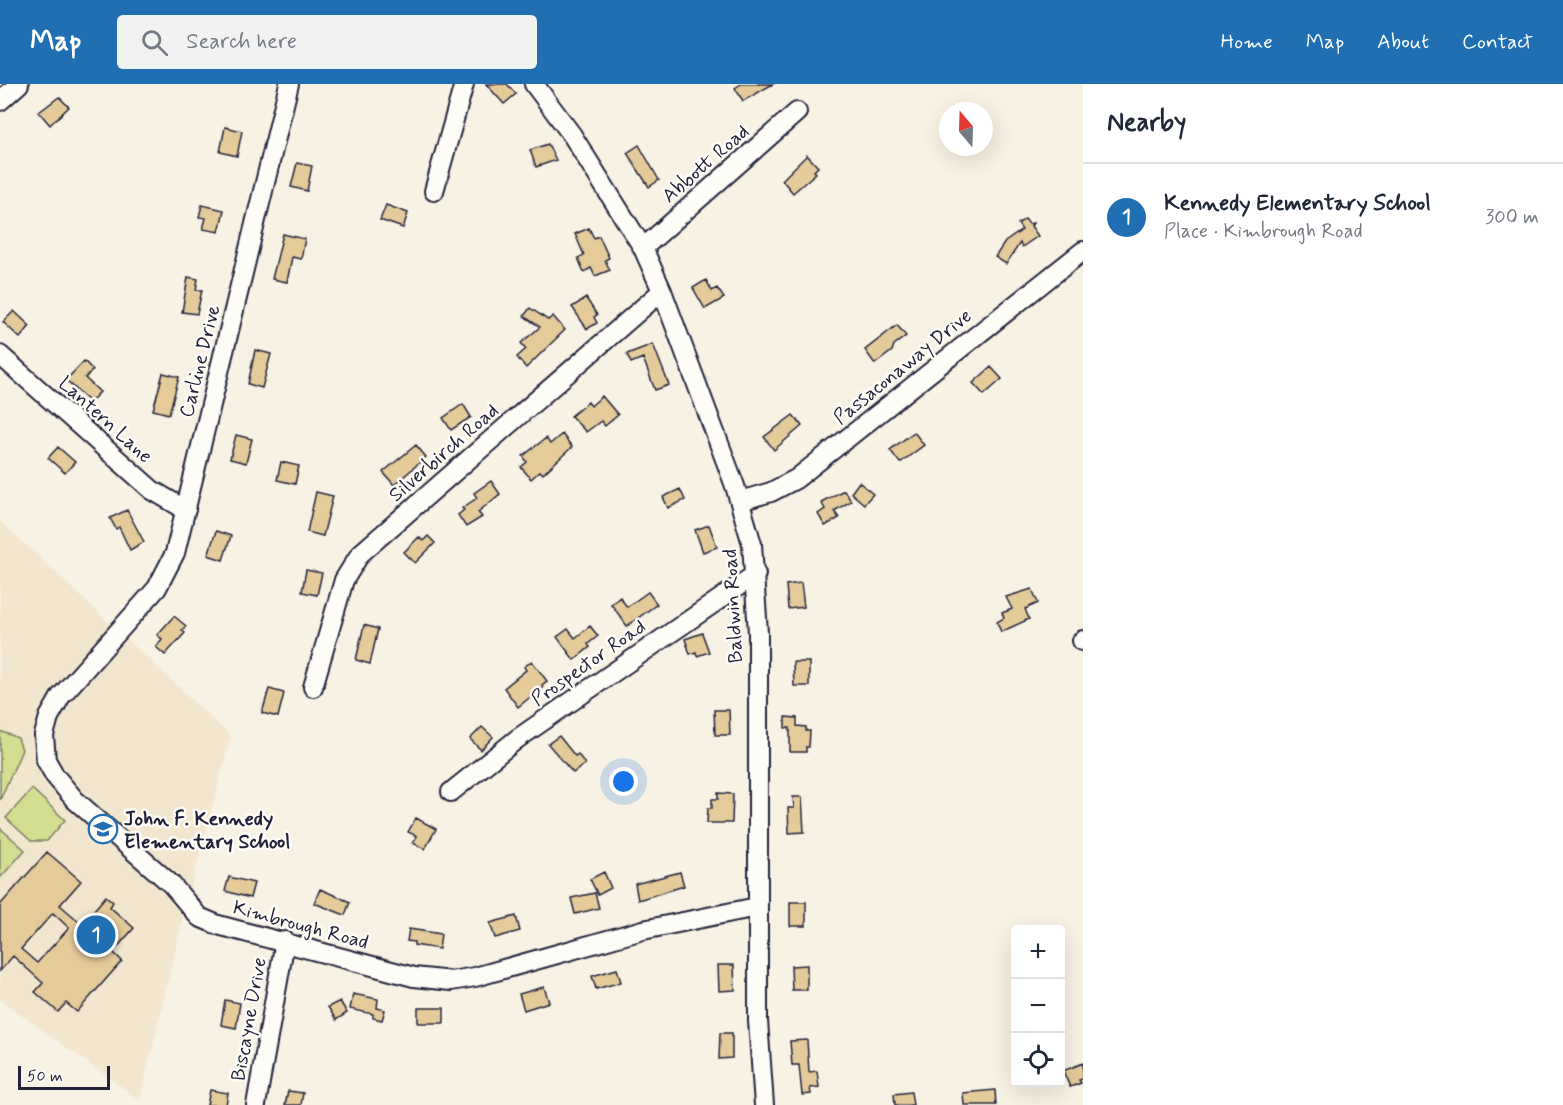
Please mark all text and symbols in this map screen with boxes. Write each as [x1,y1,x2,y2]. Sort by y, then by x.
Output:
search box [117,15,537,69]
text: Map [30,24,81,61]
icon: search [138,26,171,59]
text: Search here [186,28,297,56]
text: Home [1221,28,1273,56]
text: Map [1306,28,1344,56]
text: About [1377,28,1429,56]
text: Contact [1462,28,1533,56]
north arrow [939,102,993,156]
text: Nearby [1107,106,1186,140]
street label: Abbott Road [657,119,755,210]
text: Kennedy Elementary School [1164,190,1431,218]
text: 1 [1122,204,1131,231]
text: 300 m [1485,204,1539,231]
text: Place · Kimbrough Road [1164,218,1363,245]
street label: Carline Drive [173,302,227,420]
street label: Passaconaway Drive [828,303,978,431]
street label: Lantern Lane [52,371,158,470]
street label: Silverbirch Road [383,398,505,508]
street label: Baldwin Road [717,548,750,664]
street label: Prospector Road [526,614,652,713]
your location [609,767,638,796]
place label: John F. Kennedy Elementary School [124,806,290,856]
school or university icon: John F. Kennedy Elementary School [87,813,119,845]
street label: Kimbrough Road [230,894,371,957]
pin: 1 [76,912,116,958]
map controls [1011,925,1065,1087]
button: + [1011,925,1065,979]
street label: Biscayne Drive [225,955,274,1083]
button: − [1011,979,1065,1033]
button: locate [1011,1033,1065,1087]
scale bar [18,1063,110,1090]
text: 50 m [27,1066,63,1087]

